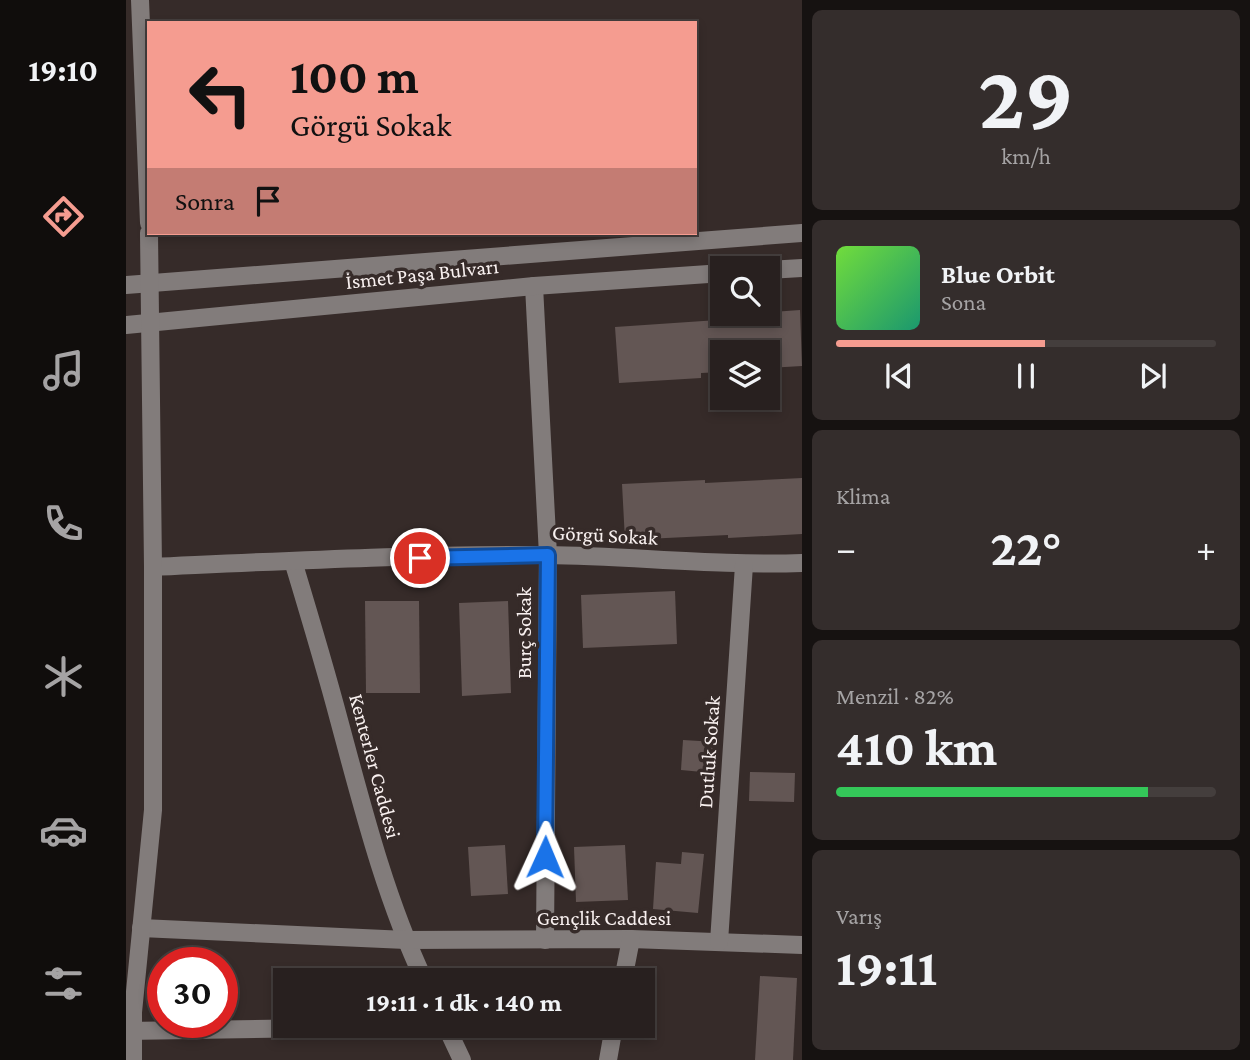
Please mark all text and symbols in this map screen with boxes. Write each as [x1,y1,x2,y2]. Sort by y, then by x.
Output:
text: 29 [978,46,1074,148]
icon: left [175,49,266,140]
text: 100 m [290,49,419,104]
text: 19:10 [28,52,98,88]
text: Görgü Sokak [290,107,451,143]
text: km/h [1001,143,1051,169]
icon: arrive [249,182,287,220]
text: Sonra [175,187,235,216]
icon: directions [39,192,88,241]
street label: İsmet Paşa Bulvarı [344,254,500,294]
map controls [710,256,780,410]
button: search [710,256,780,326]
text: Blue Orbit [941,260,1055,289]
text: Sona [941,289,986,315]
button: layers [710,340,780,410]
icon: music [39,346,88,395]
icon: previous [880,357,918,395]
icon: pause [1007,357,1045,395]
icon: next [1134,357,1172,395]
text: Klima [836,483,890,509]
icon: phone [39,499,88,548]
text: 22° [990,518,1062,576]
street label: Görgü Sokak [551,520,659,550]
text: − [836,527,856,569]
text: + [1196,527,1216,569]
pin [390,528,450,588]
icon: arrive [401,539,439,577]
street label: Burç Sokak [512,587,536,679]
icon: climate [39,652,88,701]
text: Menzil · 82% [836,683,954,709]
street label: Kenterler Caddesi [344,691,406,842]
street label: Dutluk Sokak [693,695,725,809]
text: 410 km [836,718,997,776]
icon: car [39,806,88,855]
position arrow [508,820,582,894]
text: Varış [836,903,882,929]
street label: Gençlik Caddesi [537,906,672,930]
text: 19:11 [836,938,937,996]
speed limit sign: 30 [147,947,238,1038]
icon: filters [39,959,88,1008]
text: 19:11 · 1 dk · 140 m [366,988,562,1017]

